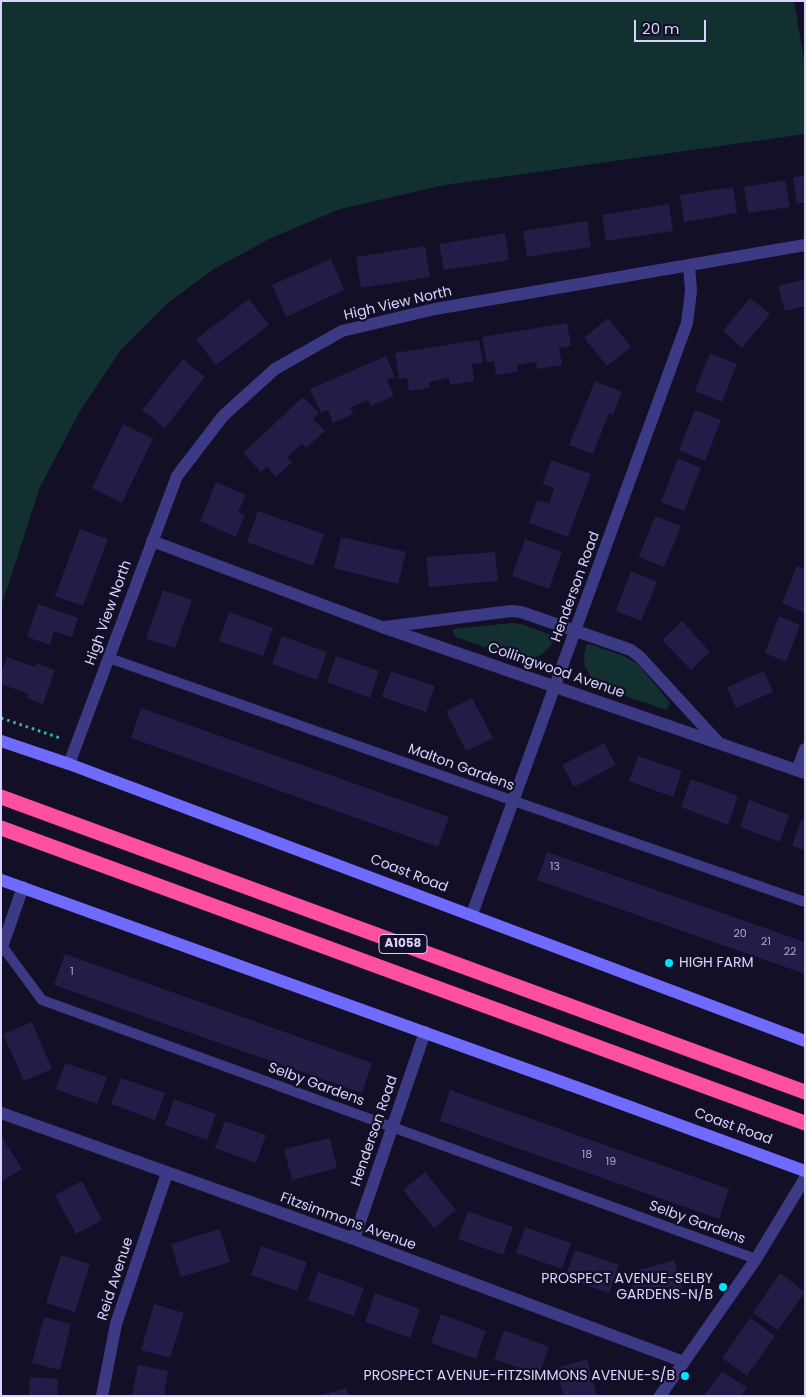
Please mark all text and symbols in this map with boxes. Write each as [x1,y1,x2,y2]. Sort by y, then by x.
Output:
scale bar [636,10,708,42]
text: 20 m [642,18,680,39]
street label: High View North [342,283,454,325]
street label: Henderson Road [548,530,604,644]
street label: High View North [82,558,136,668]
street label: Collingwood Avenue [485,640,627,702]
street label: Malton Gardens [406,741,516,795]
street label: Coast Road [368,852,450,896]
house number: 13 [550,860,560,874]
house number: 20 [733,927,747,941]
road number: A1058 [379,934,427,954]
house number: 21 [761,935,771,949]
house number: 22 [784,945,796,959]
place label: HIGH FARM [679,955,754,971]
marker: HIGH FARM [663,957,675,969]
house number: 1 [70,965,74,979]
street label: Selby Gardens [265,1060,367,1110]
street label: Henderson Road [348,1073,402,1189]
street label: Coast Road [692,1105,774,1149]
house number: 18 [582,1148,592,1162]
house number: 19 [606,1155,616,1169]
street label: Fitzsimmons Avenue [278,1190,418,1254]
street label: Selby Gardens [646,1198,748,1248]
street label: Reid Avenue [95,1235,137,1323]
place label: PROSPECT AVENUE-SELBY GARDENS-N/B [541,1271,713,1304]
marker: PROSPECT AVENUE-SELBY GARDENS-N/B [717,1281,729,1293]
place label: PROSPECT AVENUE-FITZSIMMONS AVENUE-S/B [364,1368,675,1384]
marker: PROSPECT AVENUE-FITZSIMMONS AVENUE-S/B [679,1370,691,1382]

